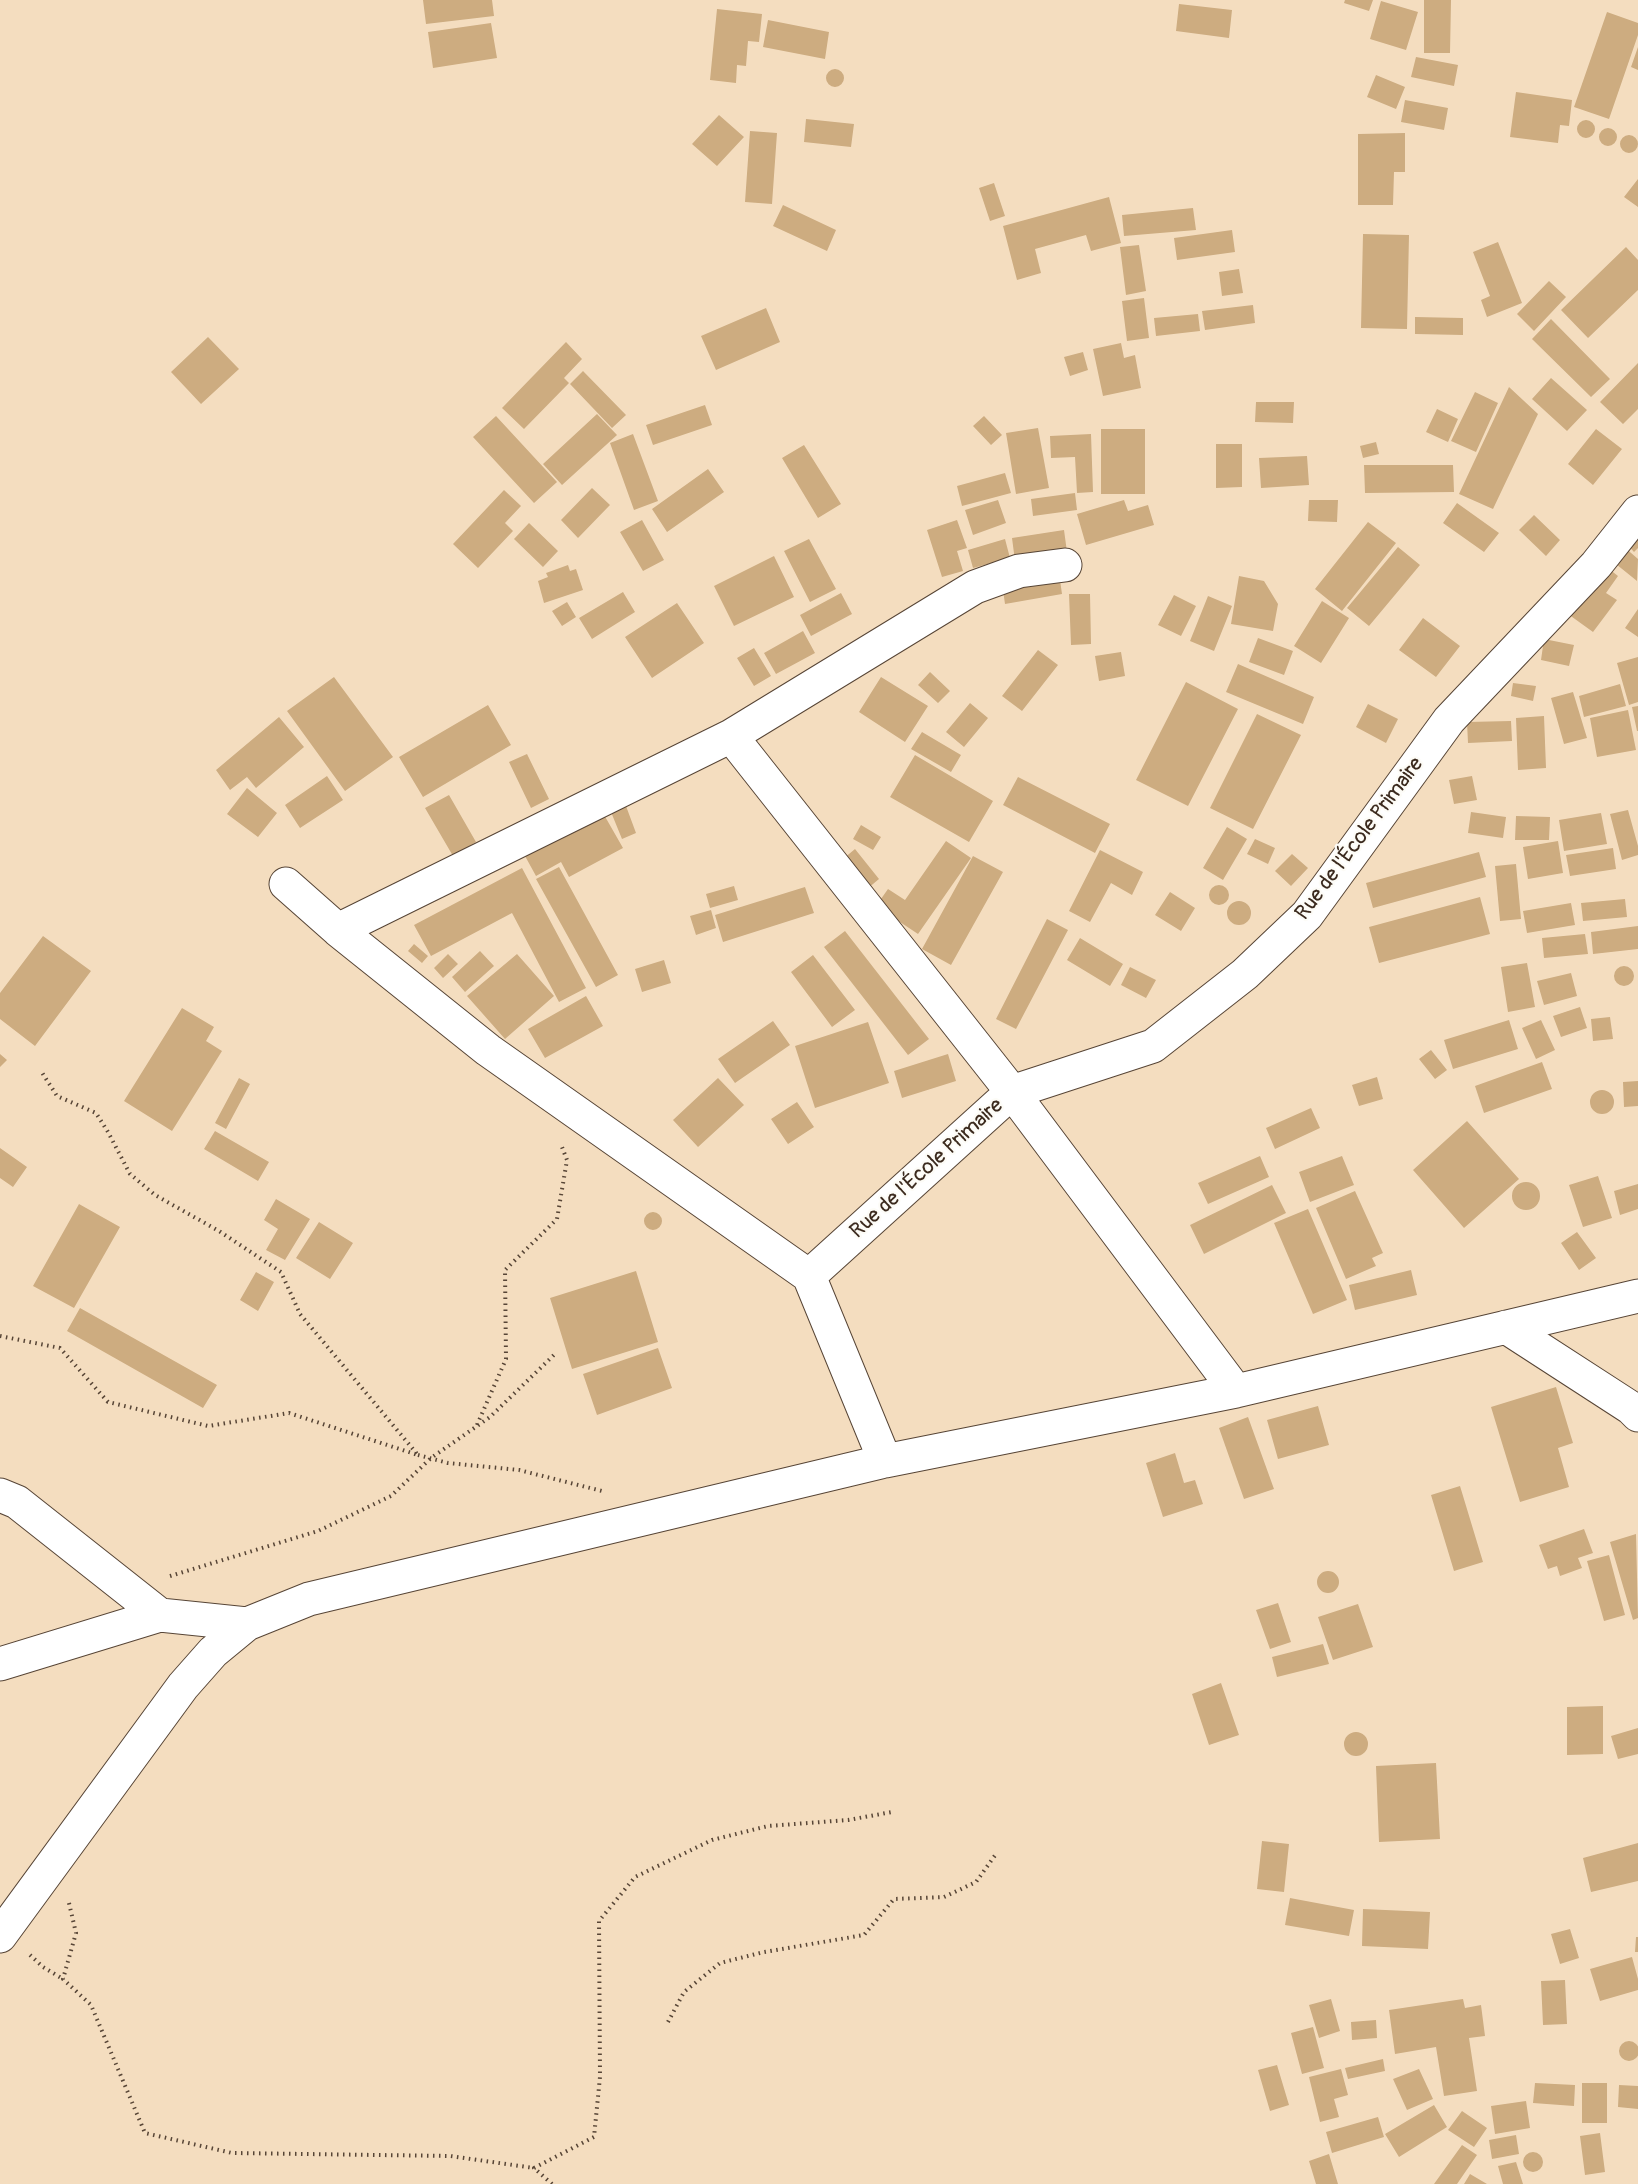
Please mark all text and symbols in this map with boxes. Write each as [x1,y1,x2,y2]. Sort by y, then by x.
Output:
street label: Rue de l'École Primaire [1291,753,1429,925]
street label: Rue de l'École Primaire [845,1094,1009,1244]

